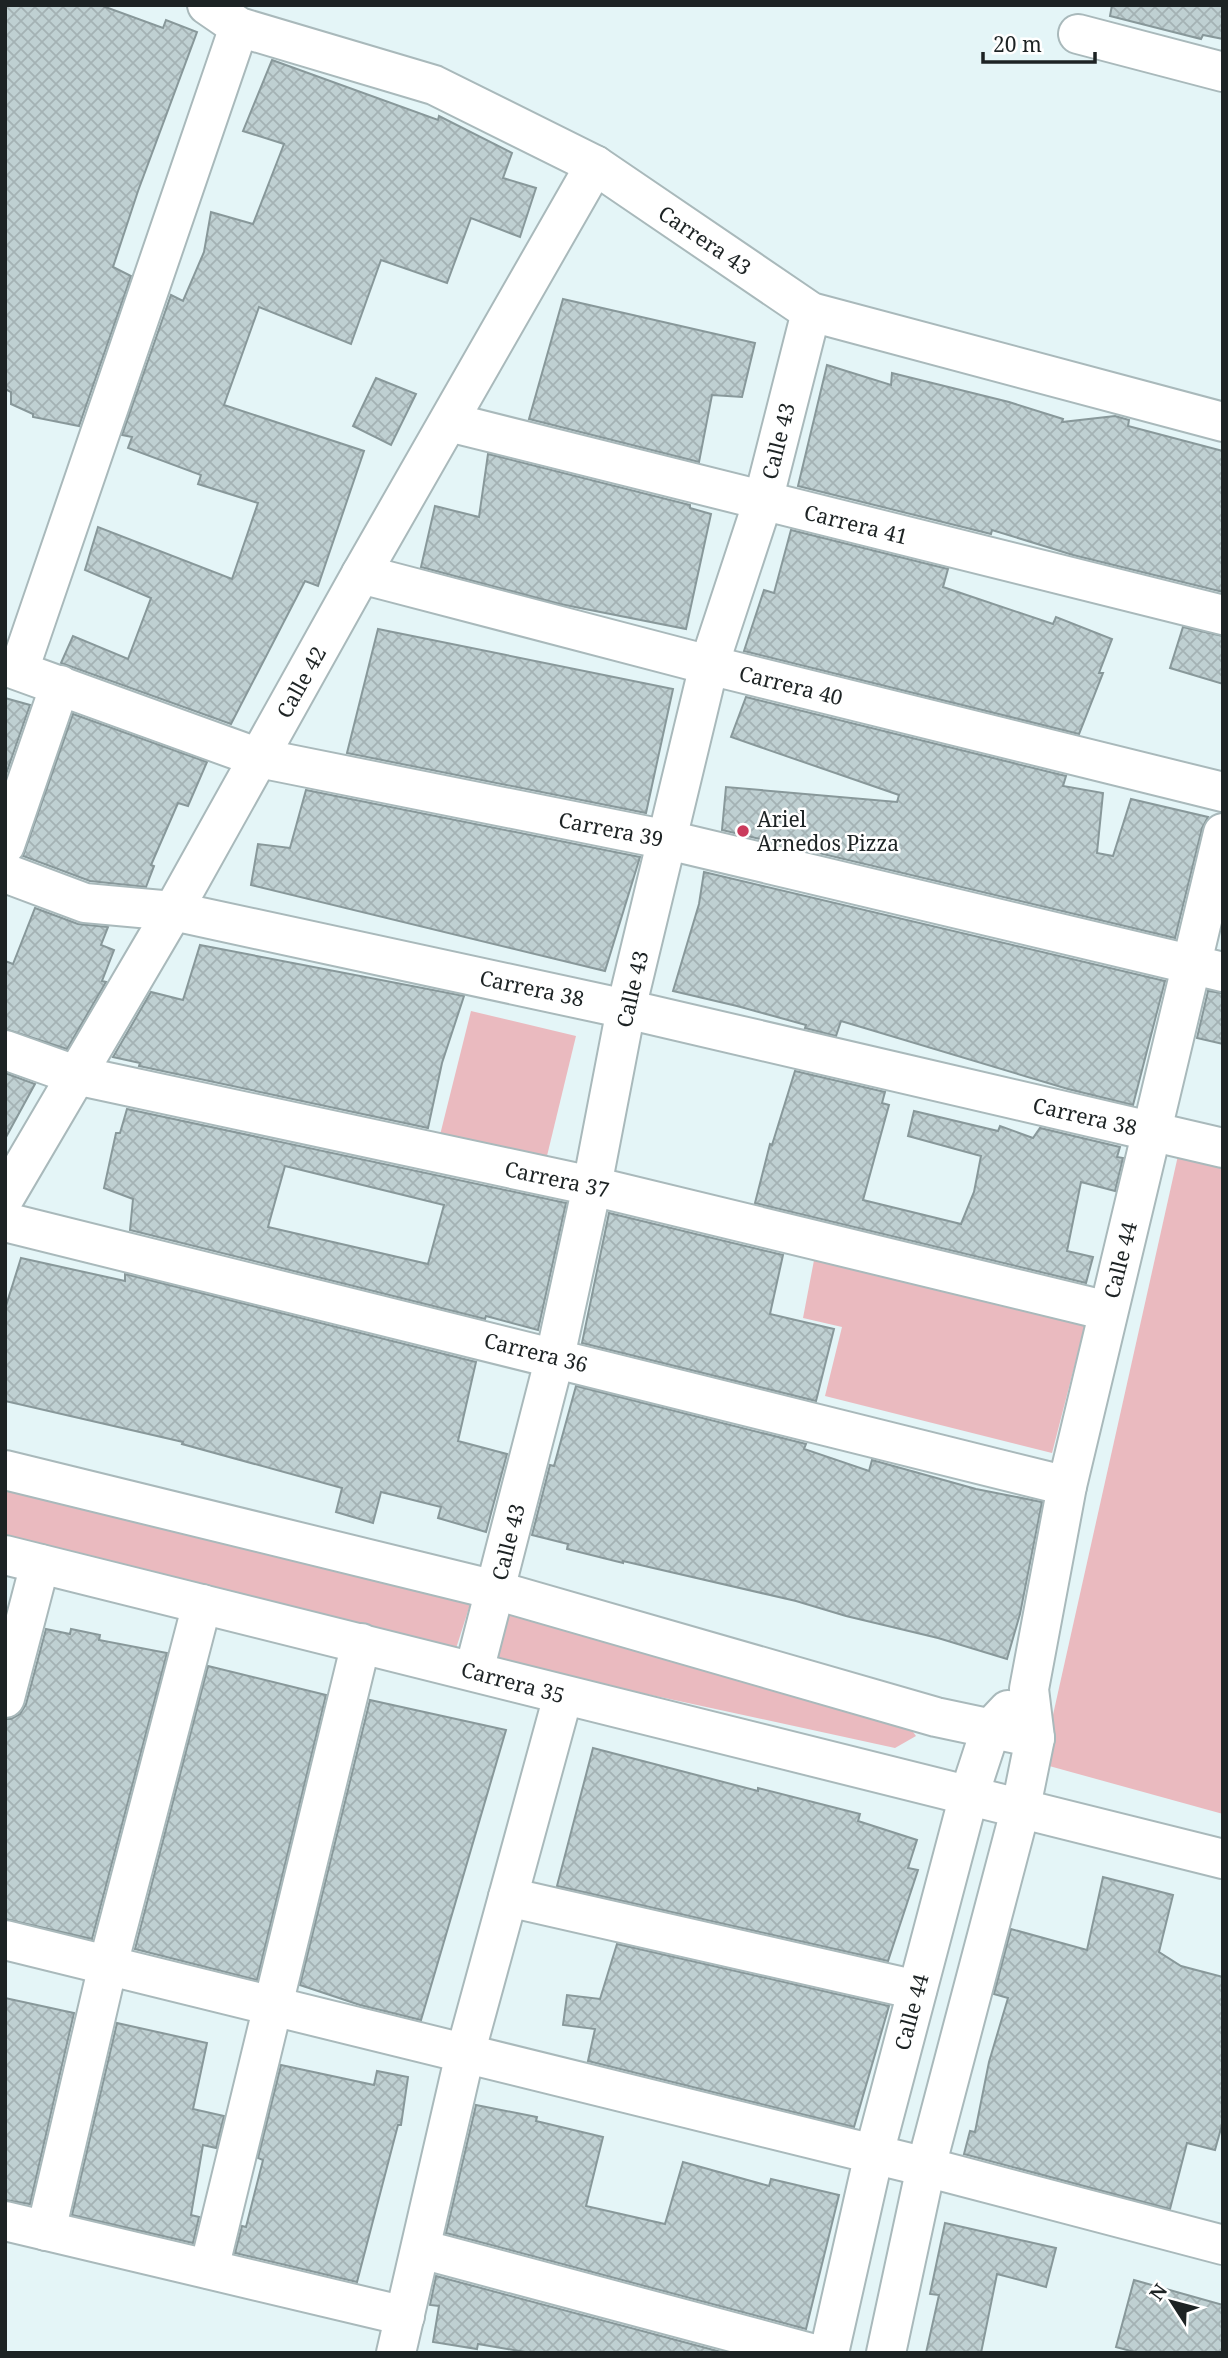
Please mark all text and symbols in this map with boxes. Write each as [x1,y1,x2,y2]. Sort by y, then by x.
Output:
scale bar [983,21,1095,65]
text: 20 m [993,30,1042,58]
street label: Carrera 43 [653,199,757,281]
street label: Calle 43 [755,400,801,482]
street label: Carrera 41 [801,498,911,550]
street label: Calle 42 [270,641,332,723]
street label: Carrera 40 [736,659,846,711]
street label: Carrera 39 [556,805,666,853]
place label: Ariel Arnedos Pizza [757,805,899,857]
marker: Ariel Arnedos Pizza [735,823,751,839]
street label: Calle 43 [610,948,654,1030]
street label: Carrera 38 [477,963,587,1013]
street label: Carrera 38 [1030,1090,1140,1142]
street label: Carrera 37 [502,1154,612,1204]
street label: Calle 44 [1097,1219,1143,1301]
street label: Carrera 36 [481,1326,591,1378]
street label: Calle 43 [485,1501,531,1583]
street label: Carrera 35 [458,1655,568,1709]
street label: Calle 44 [887,1971,935,2053]
north arrow [1137,2267,1207,2337]
text: N [1143,2278,1173,2306]

